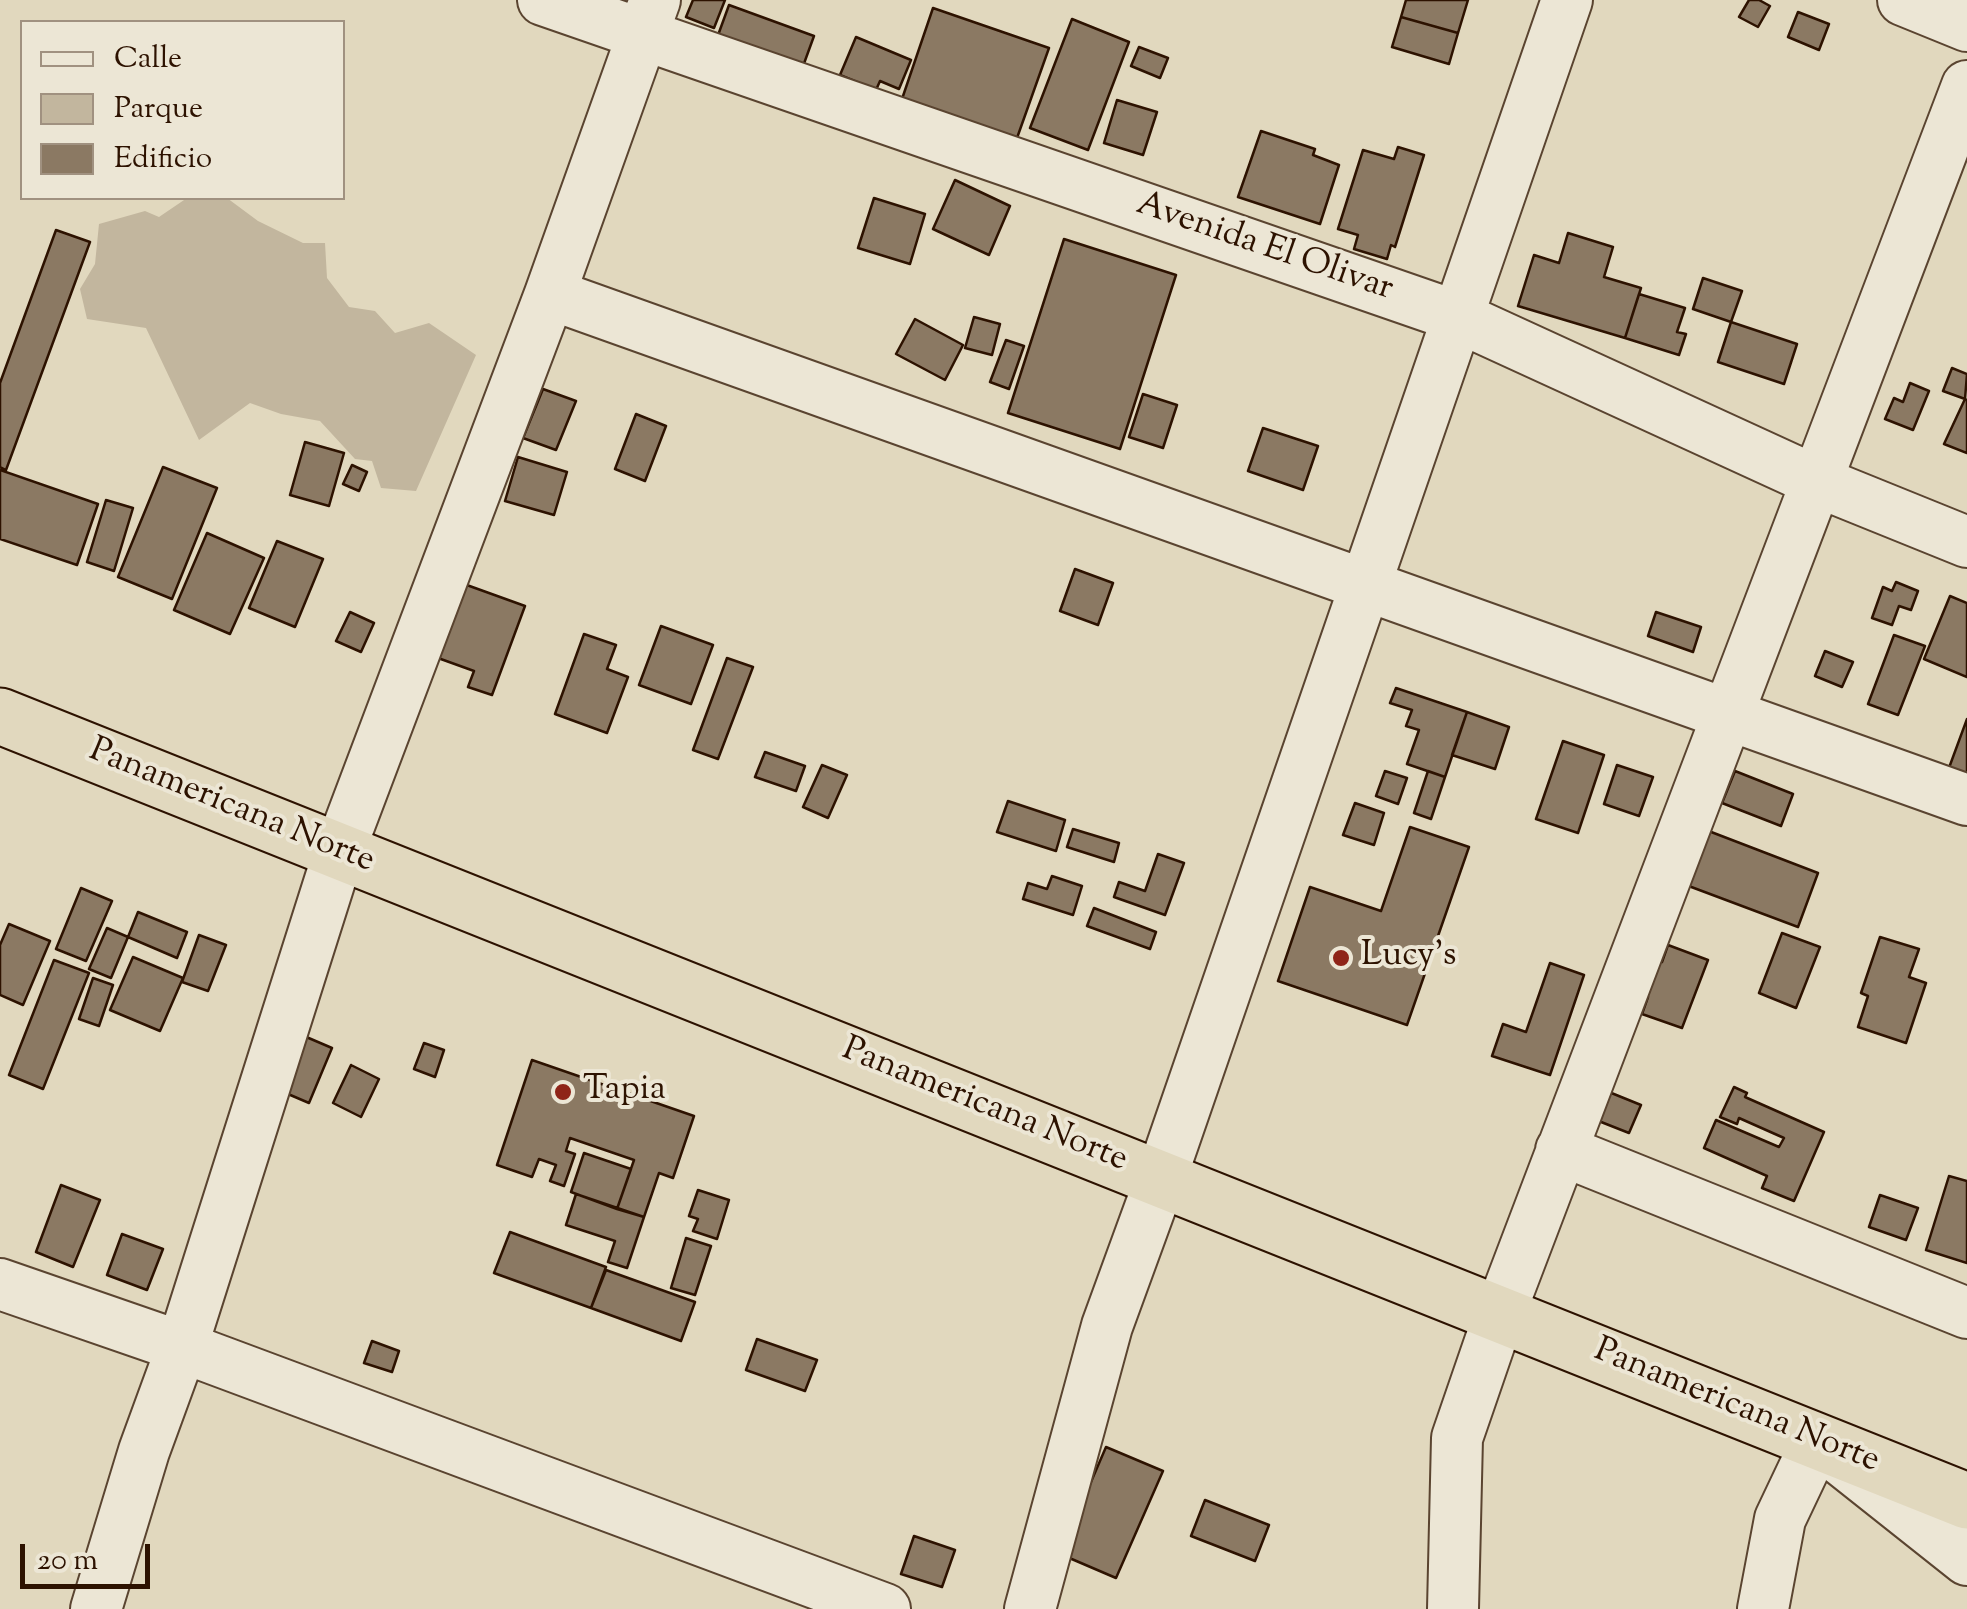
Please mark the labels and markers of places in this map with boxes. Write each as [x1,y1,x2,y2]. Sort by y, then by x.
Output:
place label: Lucy's [1361,937,1456,979]
marker: Lucy's [1330,947,1352,969]
place label: Tapia [583,1071,666,1113]
marker: Tapia [552,1081,574,1103]

